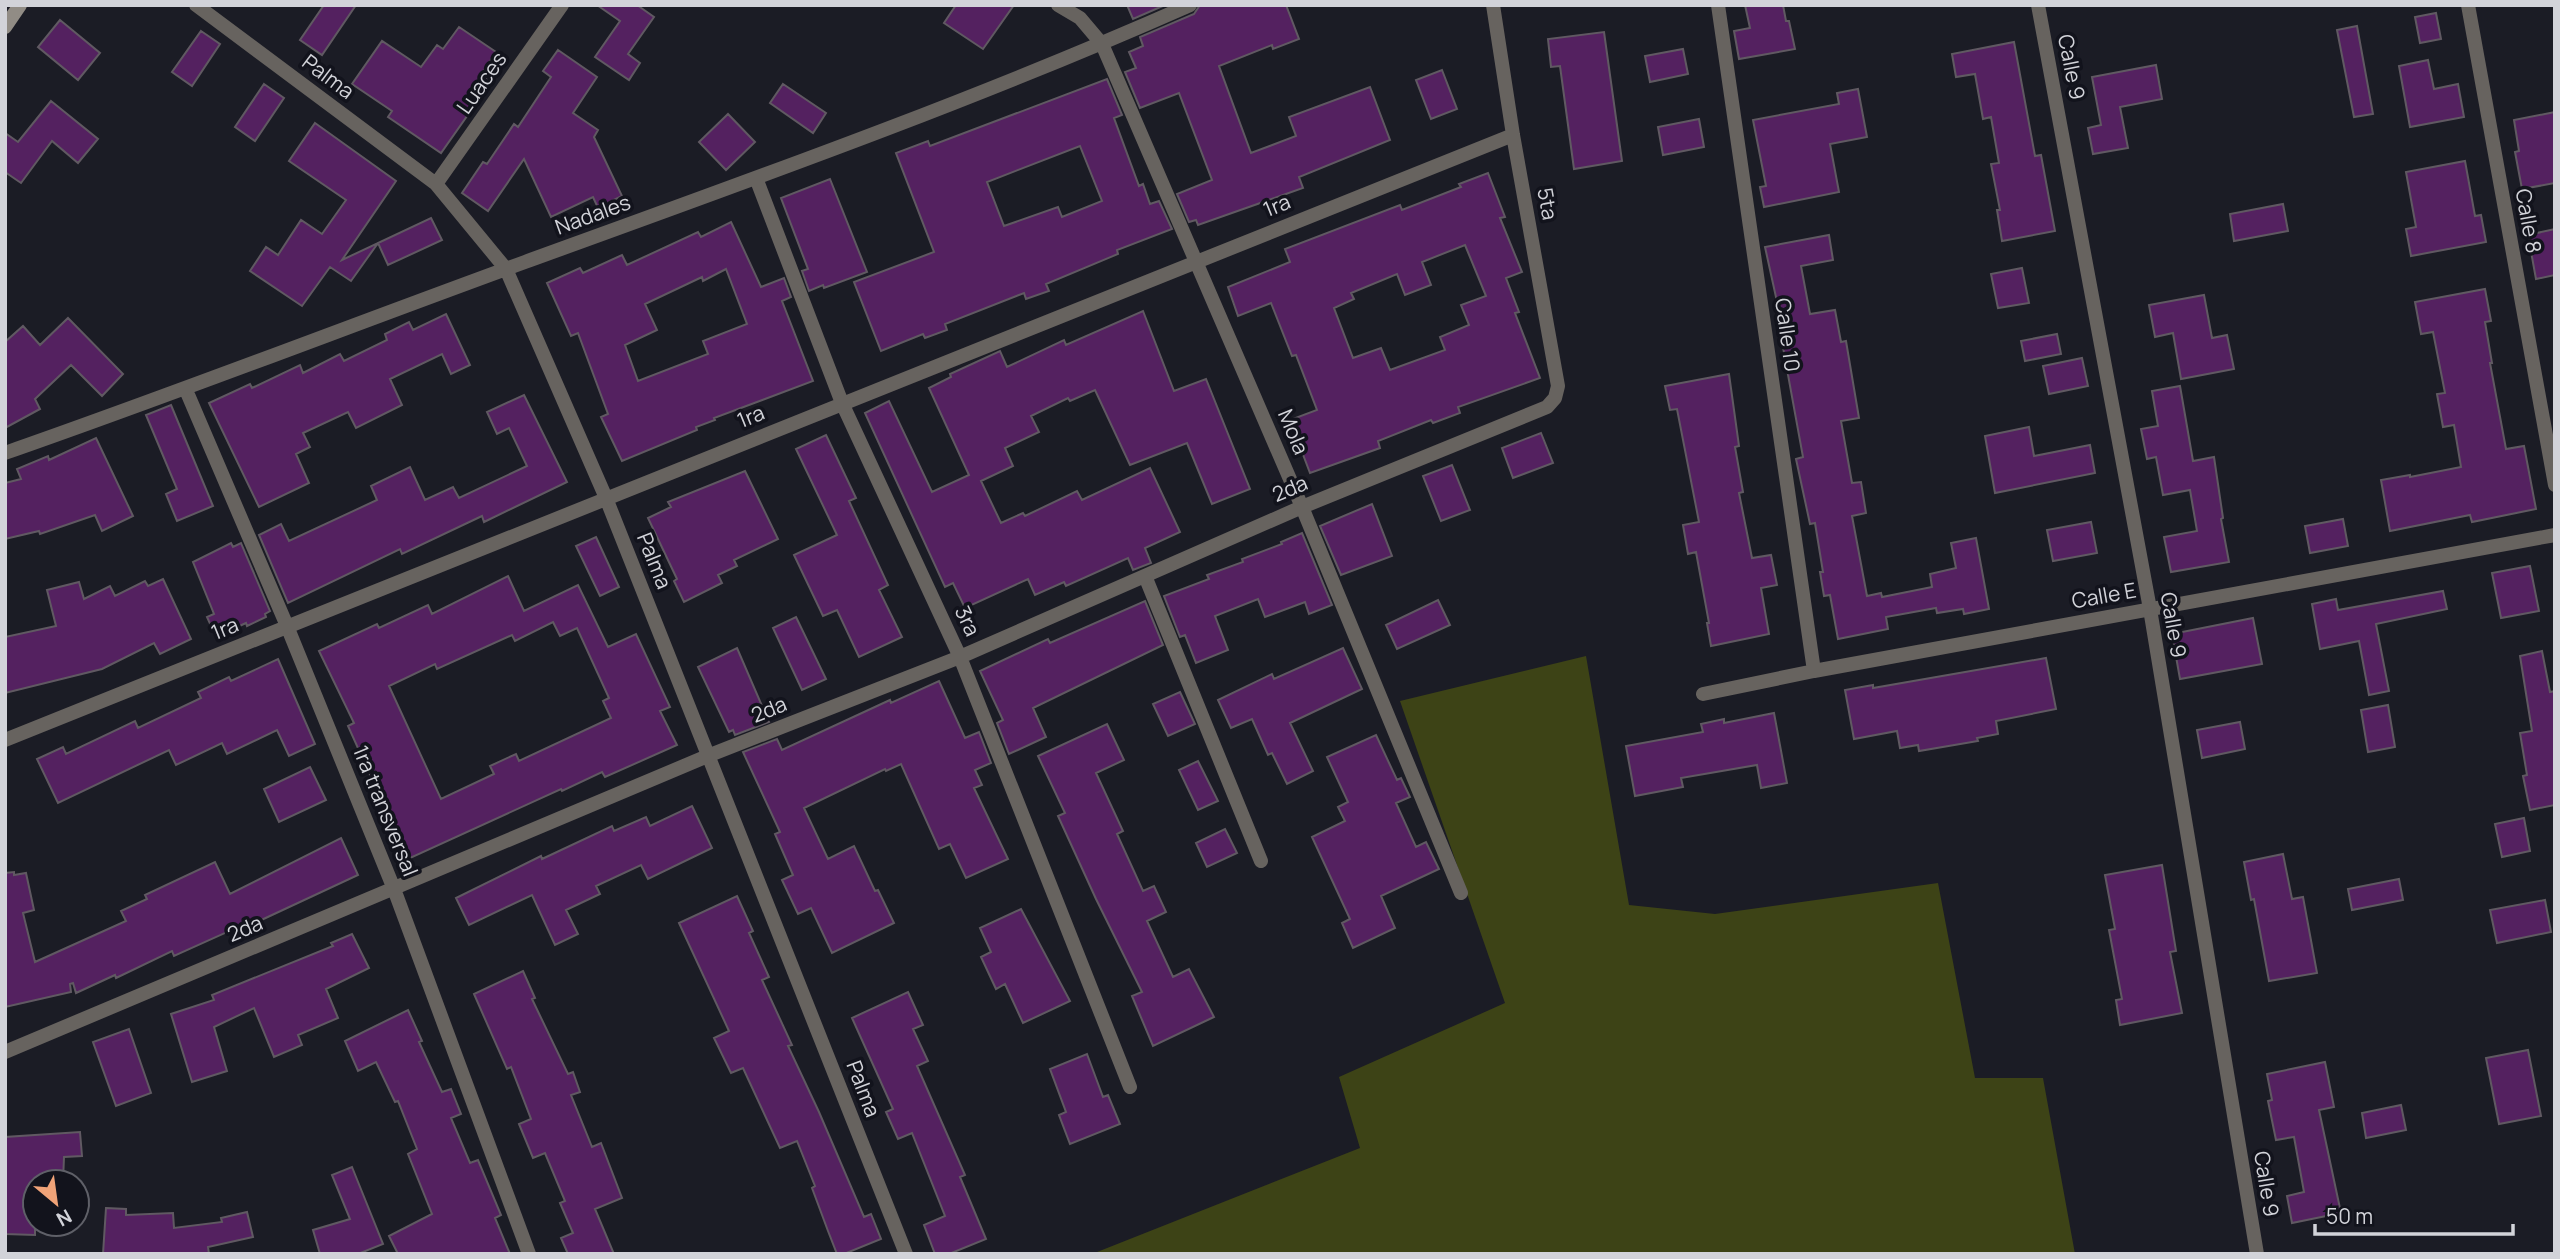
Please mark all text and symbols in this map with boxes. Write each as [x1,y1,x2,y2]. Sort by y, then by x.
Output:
street label: Calle 9 [2052,32,2092,102]
street label: Luaces [450,46,513,119]
street label: Palma [297,47,360,105]
street label: 5ta [1531,186,1565,222]
street label: Calle 8 [2510,186,2548,255]
street label: 1ra [1259,187,1294,223]
street label: Nadales [551,188,634,241]
street label: Calle 10 [1769,296,1807,373]
street label: 1ra [733,398,768,434]
street label: Mola [1272,405,1316,459]
street label: 2da [1268,468,1312,508]
street label: Palma [631,528,679,593]
street label: Calle E [2069,576,2138,614]
street label: Calle 9 [2154,590,2194,660]
street label: 3ra [949,601,987,640]
street label: 1ra [207,610,242,646]
street label: 2da [747,689,791,729]
street label: 1ra transversal [347,741,425,880]
street label: 2da [223,908,267,948]
street label: Palma [840,1056,887,1121]
street label: Calle 9 [2248,1149,2286,1219]
north arrow [21,1168,91,1238]
scale bar [2315,1192,2513,1236]
text: 50 m [2326,1202,2373,1230]
text: N [52,1203,77,1233]

